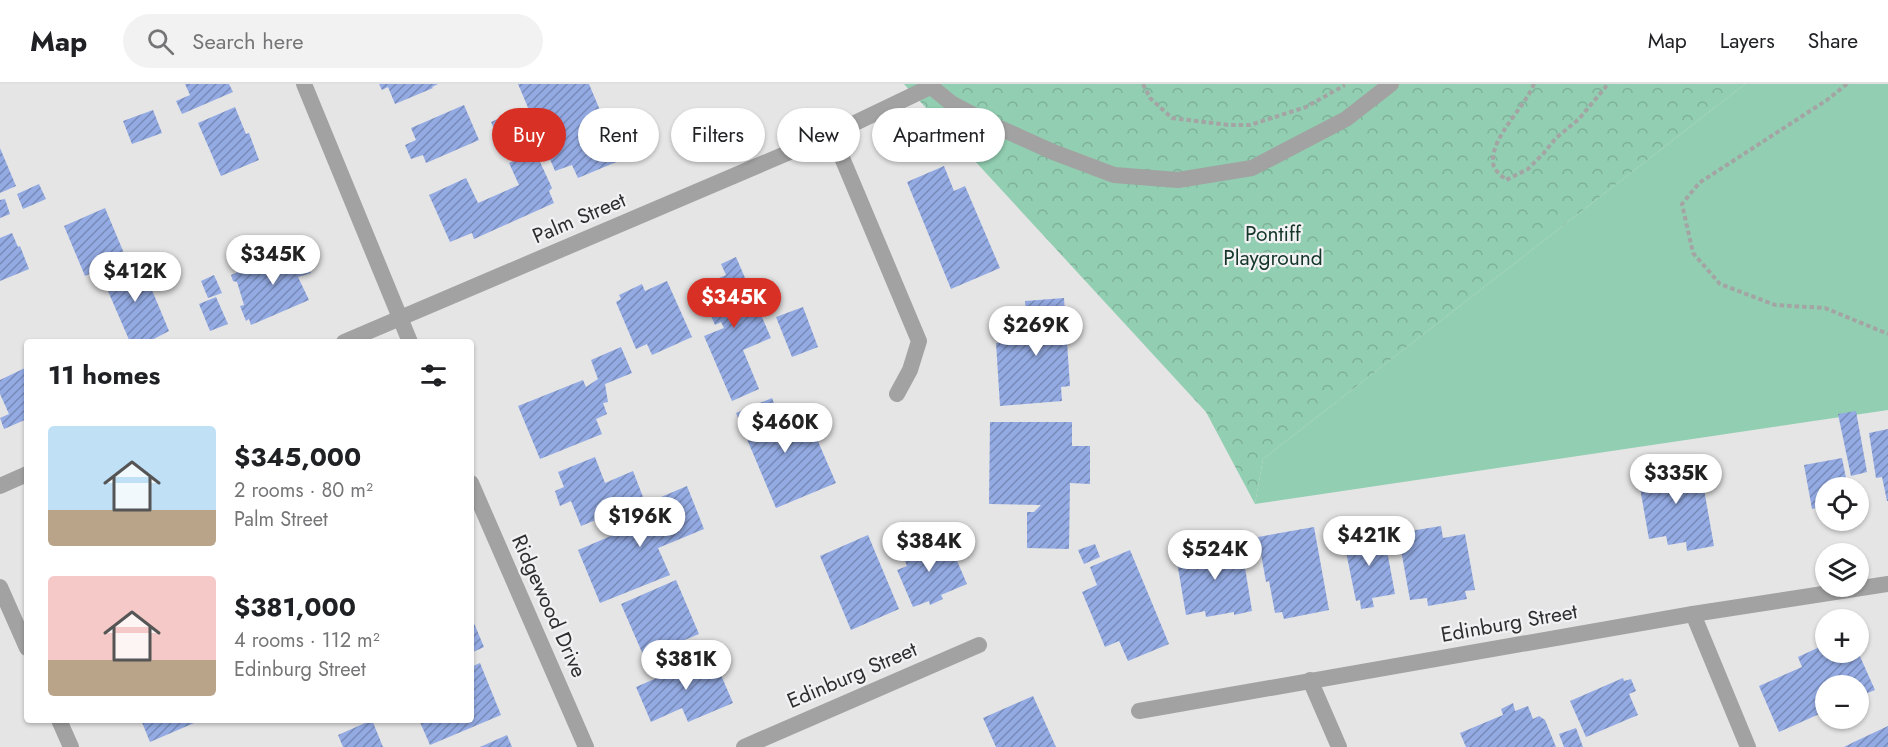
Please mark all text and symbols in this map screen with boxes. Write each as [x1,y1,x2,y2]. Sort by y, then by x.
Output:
search box [123,14,543,68]
text: Map [30,21,87,62]
icon: search [144,25,177,58]
text: Search here [192,25,304,57]
text: Map [1648,26,1687,56]
text: Layers [1720,26,1775,56]
text: Share [1808,26,1858,56]
chip: Buy [492,108,566,162]
chip: Rent [578,108,659,162]
chip: Filters [671,108,765,162]
chip: New [777,108,860,162]
chip: Apartment [872,108,1005,162]
street label: Palm Street [528,185,630,251]
park label: Pontiff Playground [1223,219,1323,273]
pin: $345K [231,235,315,286]
text: $345K [240,240,306,269]
pin: $412K [93,252,177,303]
text: $412K [103,257,167,286]
pin: $345K [692,278,776,329]
text: $345K [701,283,767,312]
pin: $269K [994,306,1078,357]
text: $269K [1003,311,1069,340]
text: 11 homes [48,356,160,394]
icon: filters [417,359,450,392]
pin: $460K [743,403,827,454]
text: $460K [752,408,819,437]
text: $345,000 [234,438,361,476]
icon: home [96,450,168,522]
pin: $335K [1634,454,1718,505]
text: $335K [1644,459,1708,488]
text: 2 rooms · 80 m² [234,476,373,505]
map controls [1815,477,1869,729]
button: locate [1815,477,1869,531]
pin: $196K [598,497,682,548]
text: $196K [608,502,672,531]
text: Palm Street [234,505,328,534]
pin: $421K [1327,516,1411,567]
text: $421K [1337,521,1401,550]
pin: $384K [887,522,971,573]
text: $384K [896,527,962,556]
street label: Ridgewood Drive [504,530,594,682]
pin: $524K [1173,530,1257,581]
text: $524K [1182,535,1248,564]
button: layers [1815,543,1869,597]
text: $381,000 [234,588,356,626]
street label: Edinburg Street [1438,596,1580,650]
icon: home [96,600,168,672]
button: + [1815,609,1869,663]
text: 4 rooms · 112 m² [234,626,380,655]
street label: Edinburg Street [783,634,921,716]
pin: $381K [644,640,728,691]
text: $381K [655,645,717,674]
text: Edinburg Street [234,655,366,684]
button: − [1815,675,1869,729]

